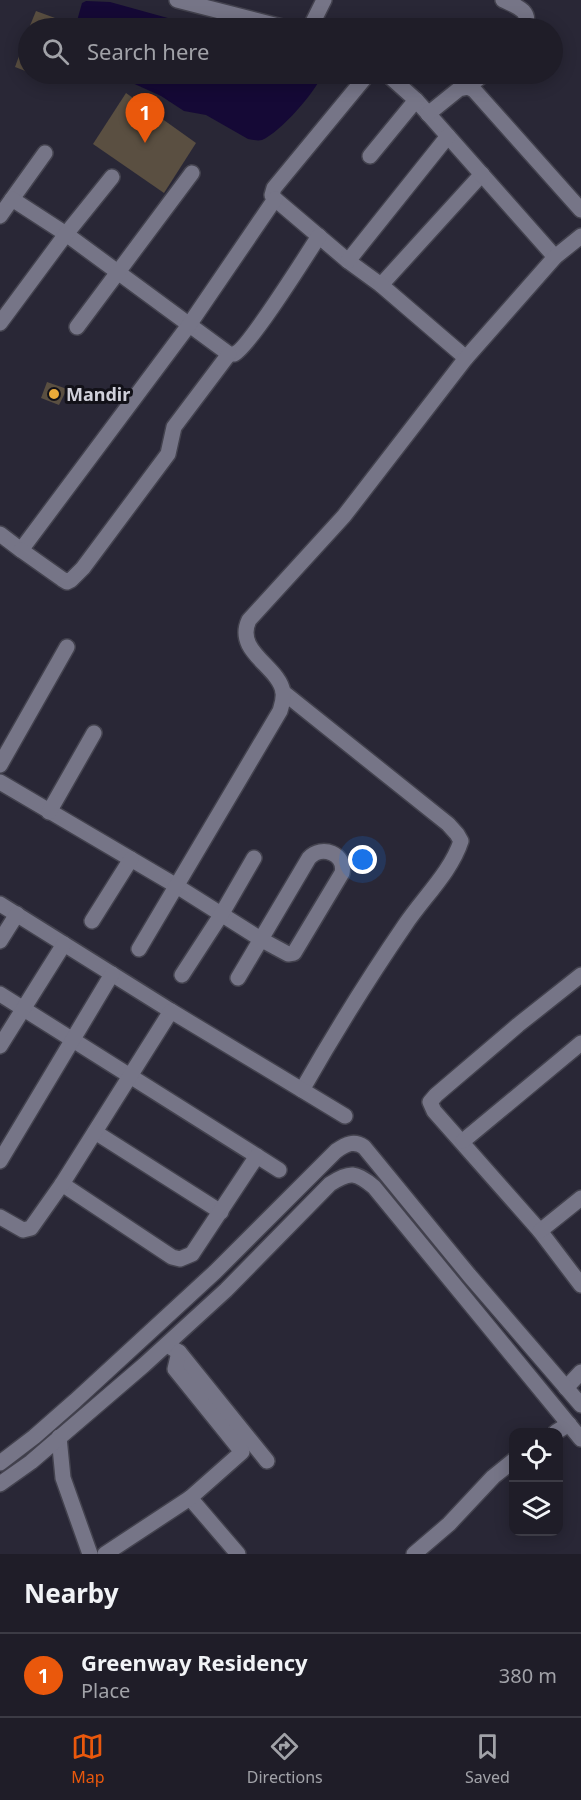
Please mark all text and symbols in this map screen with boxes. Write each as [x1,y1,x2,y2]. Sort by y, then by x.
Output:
search box [18,18,563,84]
icon: search [39,35,72,68]
text: Search here [87,36,209,66]
pin: 1 [126,94,164,143]
place label: Mandir [66,382,130,406]
marker: Mandir [47,387,61,401]
your location [348,845,377,874]
map controls [509,1428,563,1536]
button: locate [509,1428,563,1482]
button: layers [509,1482,563,1536]
text: Nearby [24,1575,119,1611]
text: Greenway Residency [81,1647,308,1677]
text: 1 [38,1662,49,1689]
text: 380 m [499,1662,557,1689]
text: Place [81,1677,130,1704]
tab: Map [71,1730,104,1788]
tab: Directions [247,1730,323,1788]
tab: Saved [465,1730,510,1788]

